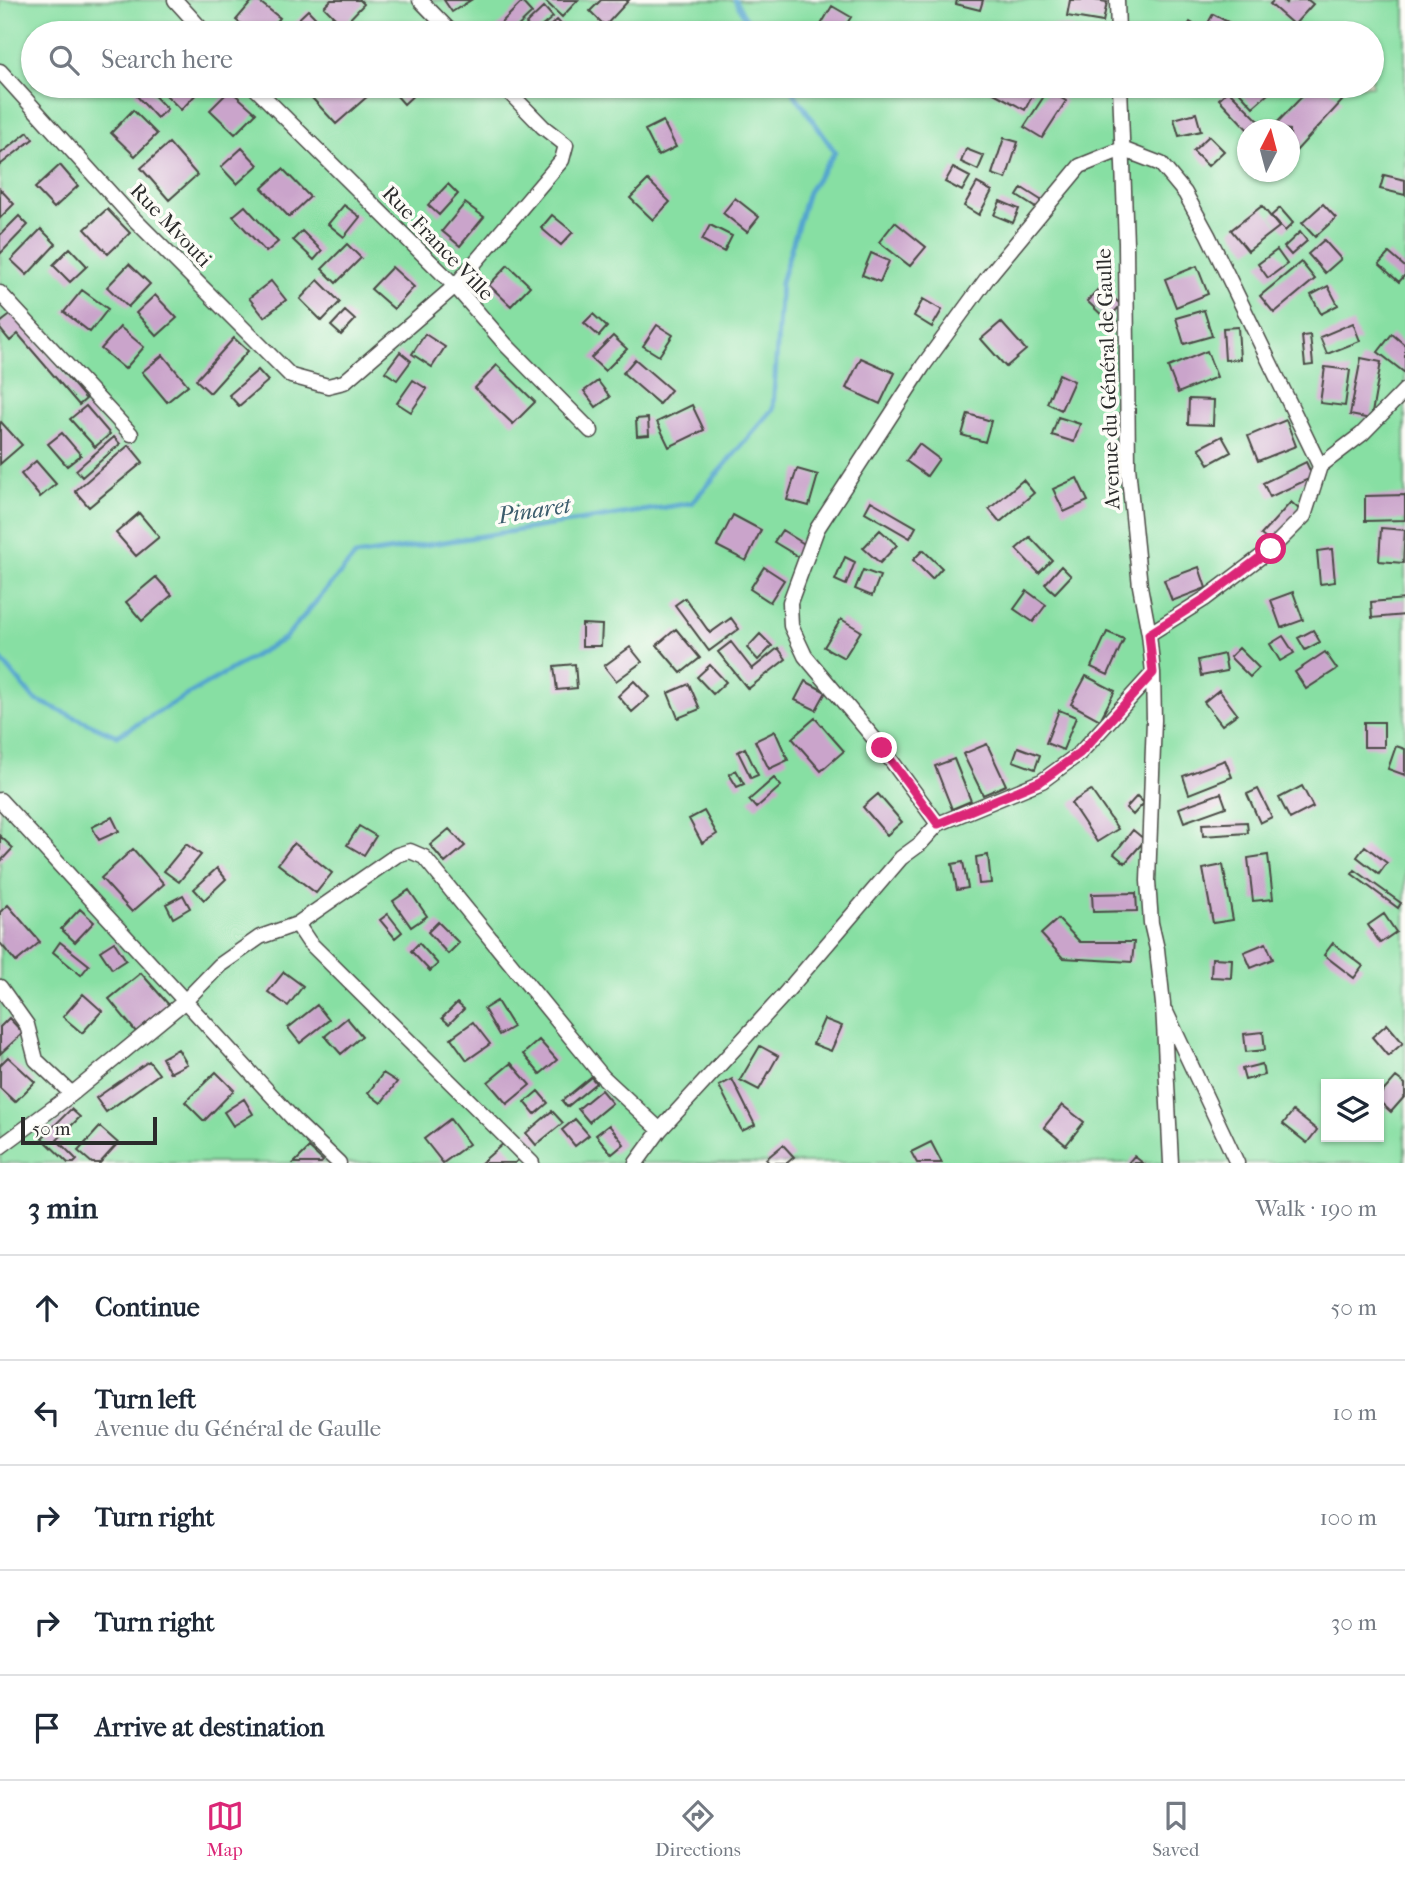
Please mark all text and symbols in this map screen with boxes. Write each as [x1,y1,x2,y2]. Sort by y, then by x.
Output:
search box [21,21,1384,98]
icon: search [45,41,83,79]
text: Search here [101,44,233,75]
north arrow [1237,119,1300,182]
street label: Rue Mvouti [125,178,217,272]
street label: Rue France Ville [377,181,499,305]
street label: Avenue du Général de Gaulle [1091,248,1125,511]
water label: Pinaret [495,491,574,530]
route start [1255,533,1286,564]
route end [866,732,897,763]
map controls [1321,1079,1384,1142]
button: layers [1321,1079,1384,1142]
scale bar [21,1114,158,1146]
text: 50 m [32,1118,71,1140]
text: 3 min [28,1191,98,1226]
text: Walk · 190 m [1256,1195,1377,1222]
icon: ahead [28,1289,66,1327]
text: Continue [95,1292,200,1323]
text: 50 m [1330,1294,1377,1321]
text: Turn left [95,1384,196,1415]
icon: left [28,1394,66,1432]
text: 10 m [1332,1399,1377,1426]
text: Avenue du Général de Gaulle [95,1415,381,1442]
icon: right [28,1499,66,1537]
text: Turn right [95,1502,215,1533]
text: 100 m [1319,1504,1377,1531]
icon: right [28,1604,66,1642]
text: Turn right [95,1607,215,1638]
text: 30 m [1331,1609,1377,1636]
icon: arrive [28,1709,66,1747]
text: Arrive at destination [95,1712,325,1743]
tab: Map [206,1797,244,1861]
tab: Directions [655,1797,741,1861]
tab: Saved [1152,1797,1199,1861]

